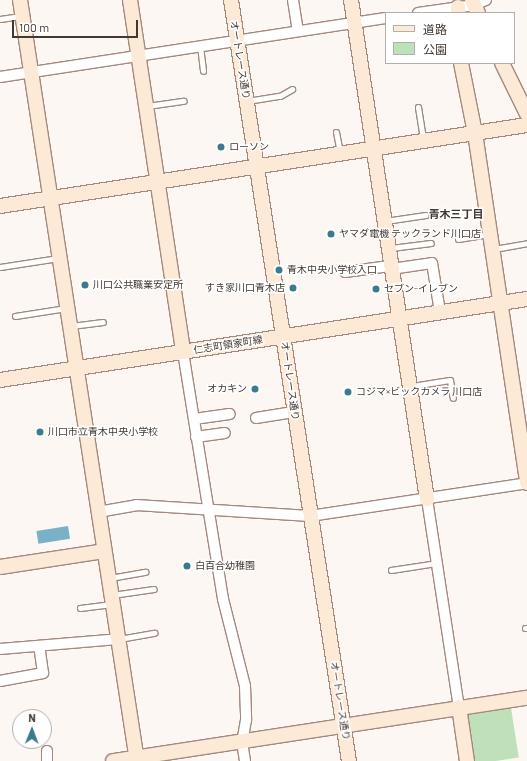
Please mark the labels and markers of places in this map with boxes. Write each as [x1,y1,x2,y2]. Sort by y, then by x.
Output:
place label: ローソン [229,141,269,153]
marker: ローソン [216,142,226,152]
place label: ヤマダ電機 テックランド川口店 [339,228,481,240]
marker: ヤマダ電機 テックランド川口店 [326,229,336,239]
place label: 青木中央小学校入口 [287,264,377,276]
marker: 青木中央小学校入口 [274,265,284,275]
place label: 川口公共職業安定所 [93,279,183,291]
marker: 川口公共職業安定所 [80,280,90,290]
place label: すき家川口青木店 [205,282,285,294]
marker: すき家川口青木店 [288,283,298,293]
place label: セブン-イレブン [384,283,458,295]
marker: セブン-イレブン [371,284,381,294]
place label: オカキン [207,383,247,395]
marker: オカキン [250,384,260,394]
place label: コジマ×ビックカメラ 川口店 [356,386,482,398]
marker: コジマ×ビックカメラ 川口店 [343,387,353,397]
place label: 川口市立青木中央小学校 [48,426,158,438]
marker: 川口市立青木中央小学校 [35,427,45,437]
place label: 白百合幼稚園 [195,560,255,572]
marker: 白百合幼稚園 [182,561,192,571]

